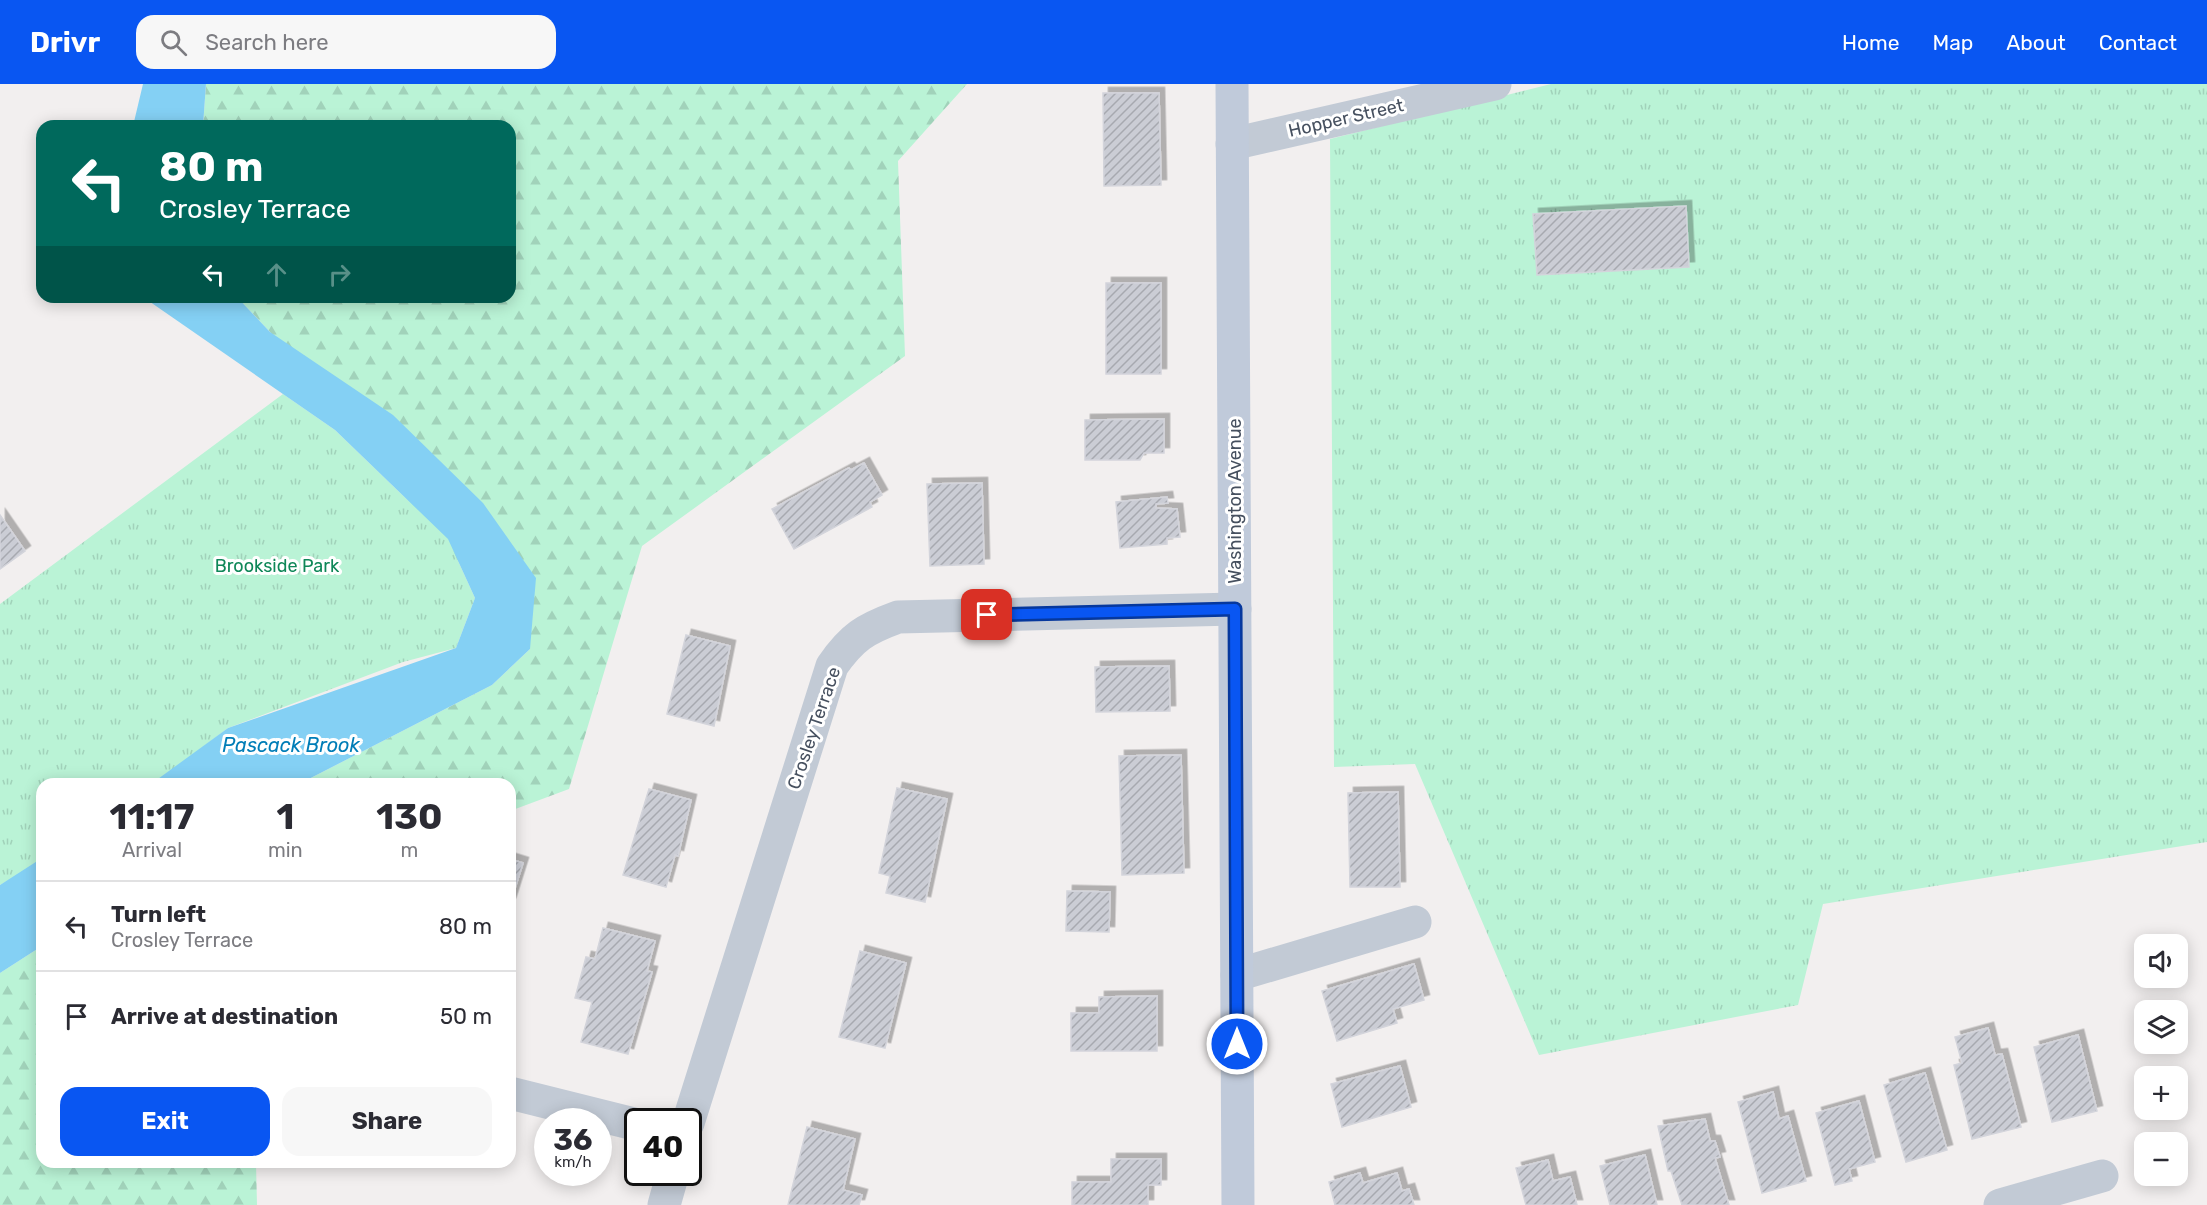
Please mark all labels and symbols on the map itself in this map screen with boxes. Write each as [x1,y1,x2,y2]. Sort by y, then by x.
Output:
street label: Hopper Street [1286,94,1406,142]
street label: Washington Avenue [1224,418,1246,584]
park label: Brookside Park [215,555,340,577]
pin [961,589,1012,640]
street label: Crosley Terrace [783,664,845,792]
water label: Pascack Brook [222,733,361,757]
position arrow [1205,1012,1269,1076]
speed limit sign: 40 [624,1108,702,1186]

